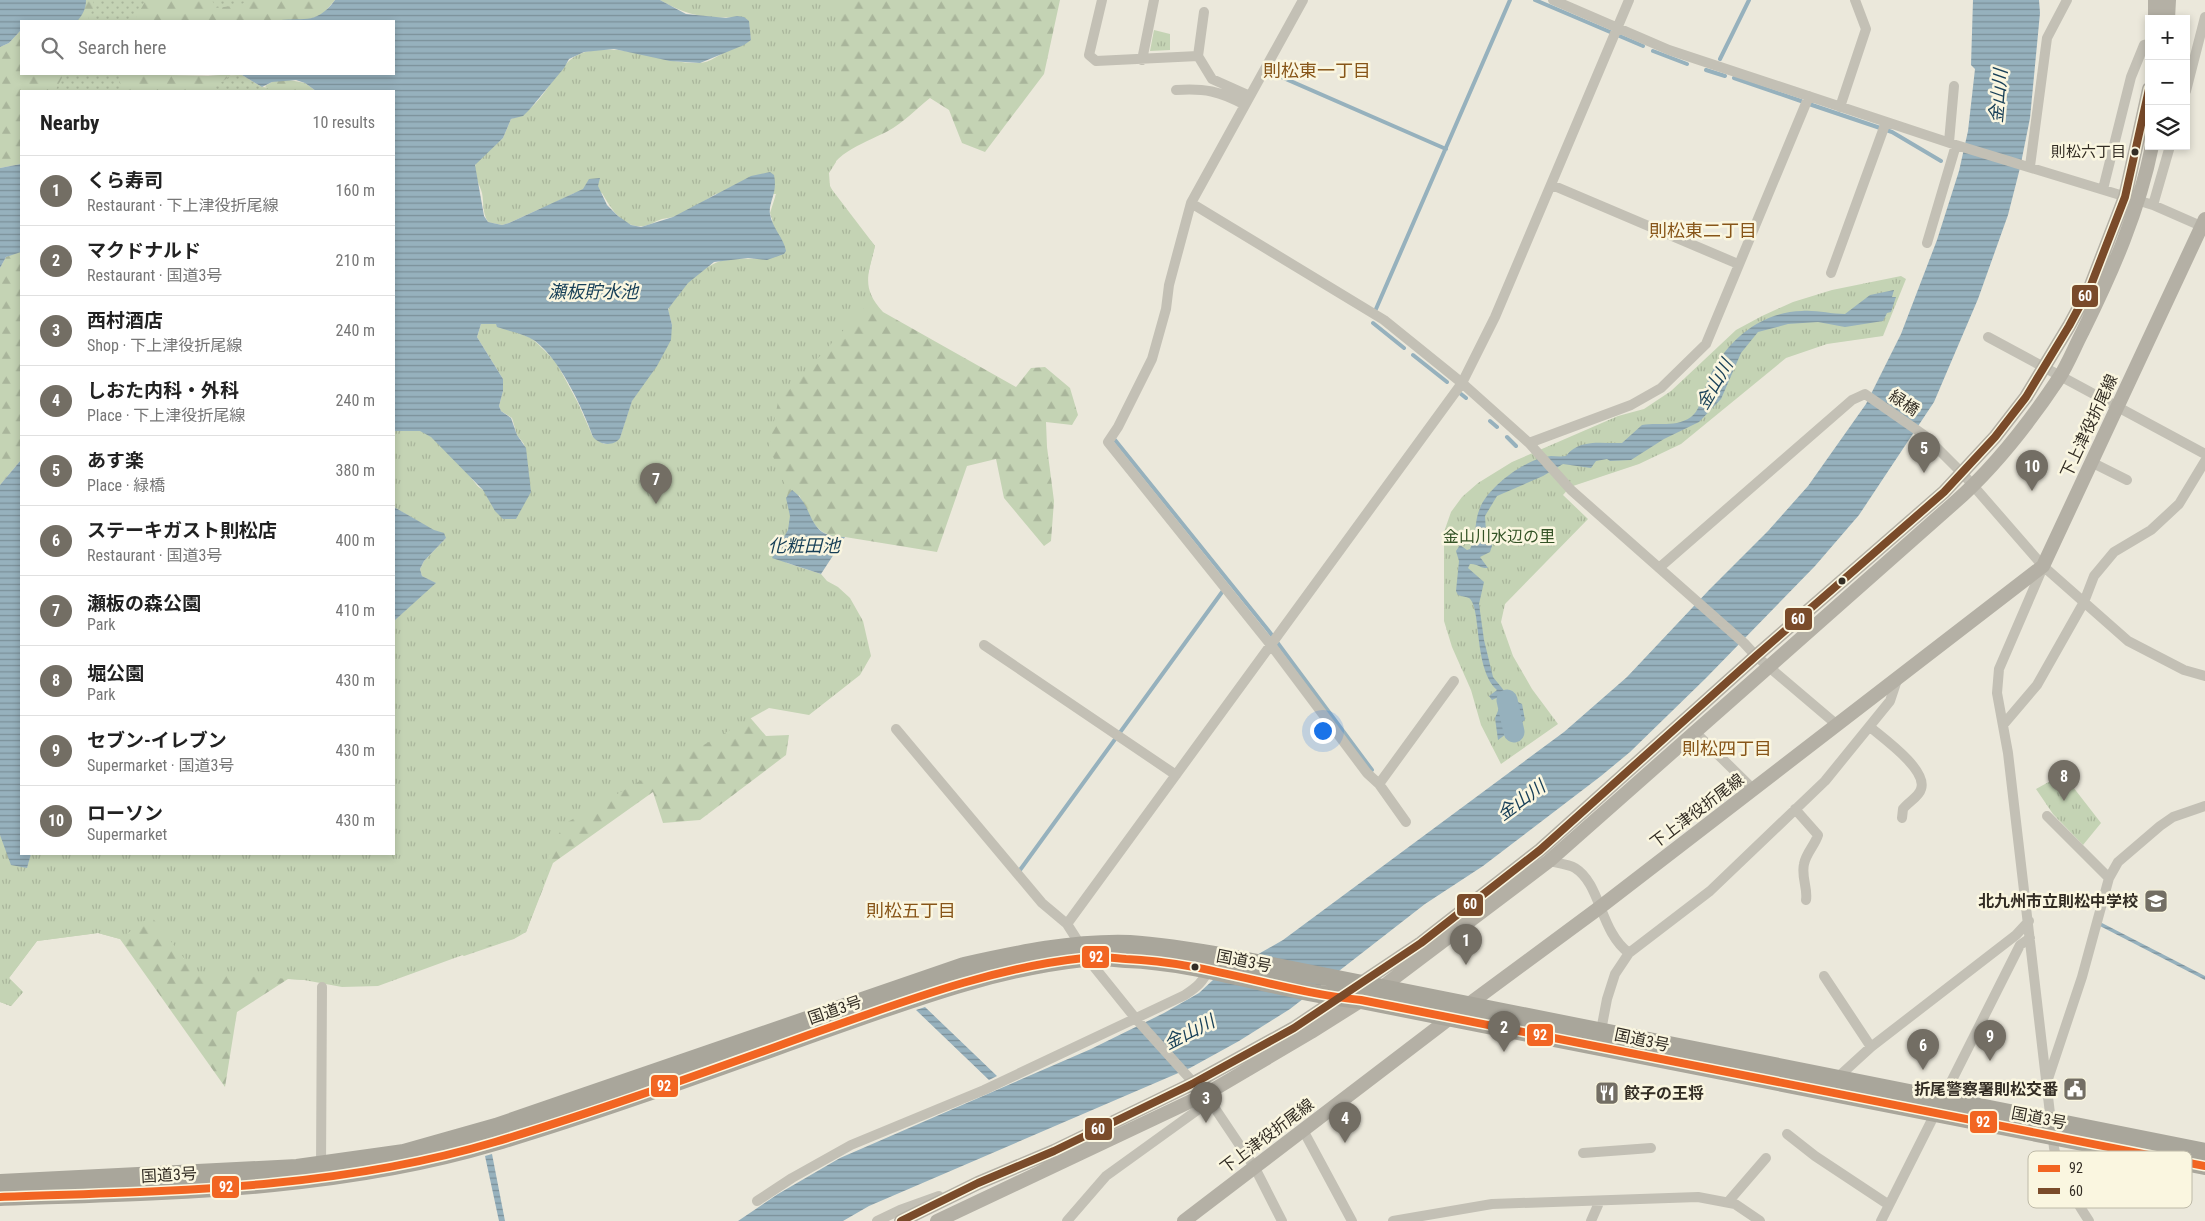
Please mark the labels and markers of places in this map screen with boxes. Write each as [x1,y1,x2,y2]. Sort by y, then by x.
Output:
place label: 則松六丁目 [2051,143,2126,161]
marker: 則松六丁目 [2130,147,2140,157]
pin: 5 [1908,432,1940,473]
pin: 10 [2016,450,2048,491]
pin: 7 [640,463,672,504]
unlabelled marker [1837,576,1847,586]
pin: 8 [2048,760,2080,801]
school or university icon: 北九州市立則松中学校 [2143,888,2169,914]
place label: 北九州市立則松中学校 [1978,892,2138,911]
pin: 1 [1450,924,1482,965]
unlabelled marker [1190,962,1200,972]
pin: 2 [1488,1011,1520,1052]
pin: 9 [1974,1020,2006,1061]
pin: 6 [1907,1029,1939,1070]
public building icon: 折尾警察署則松交番 [2062,1076,2088,1102]
restaurant icon: 餃子の王将 [1594,1080,1620,1106]
place label: 折尾警察署則松交番 [1914,1080,2058,1099]
pin: 3 [1190,1082,1222,1123]
place label: 餃子の王将 [1624,1084,1704,1103]
pin: 4 [1329,1102,1361,1143]

